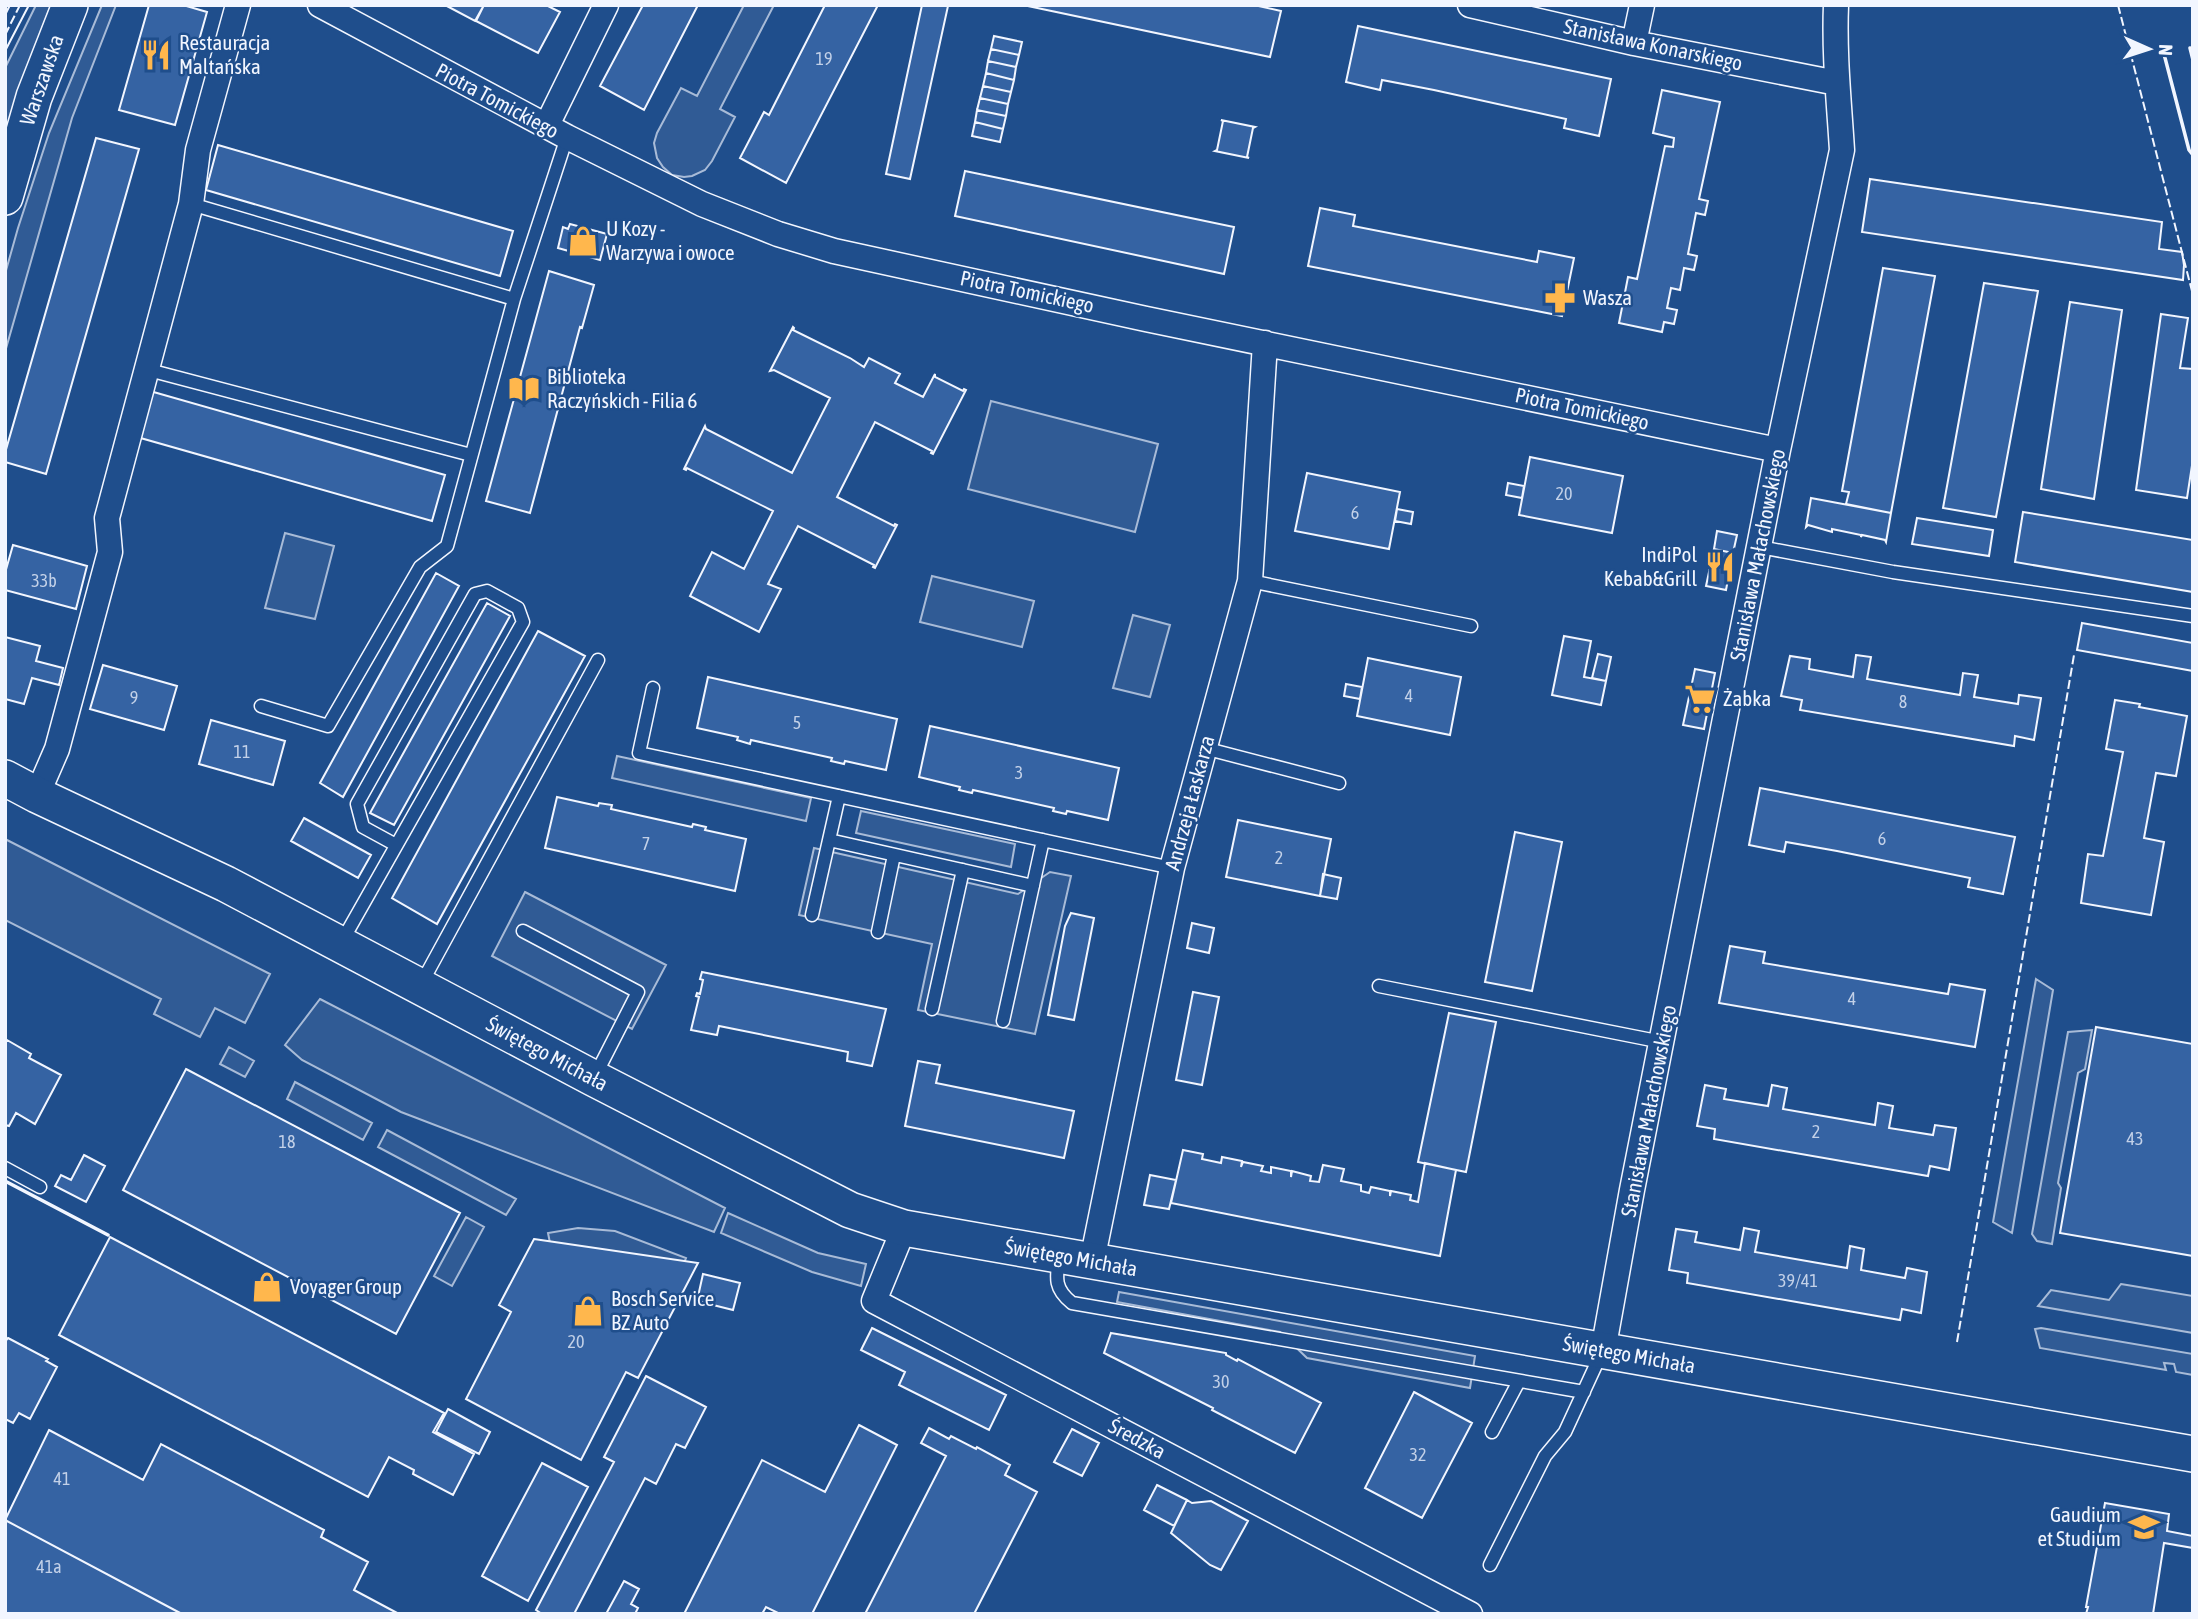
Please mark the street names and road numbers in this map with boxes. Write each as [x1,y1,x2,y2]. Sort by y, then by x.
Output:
street label: Stanisława Konarskiego [1562,13,1745,75]
street label: Warszawska [14,31,68,128]
street label: Piotra Tomickiego [432,58,563,143]
street label: Piotra Tomickiego [958,265,1096,317]
street label: Piotra Tomickiego [1513,382,1651,434]
street label: Stanisława Małachowskiego [1725,447,1789,663]
street label: Andrzeja Łaskarza [1159,733,1219,873]
street label: Stanisława Małachowskiego [1616,1003,1680,1219]
street label: Świętego Michała [483,1011,612,1095]
street label: Świętego Michała [1003,1234,1139,1280]
street label: Świętego Michała [1561,1331,1697,1377]
street label: Średzka [1105,1413,1170,1463]

